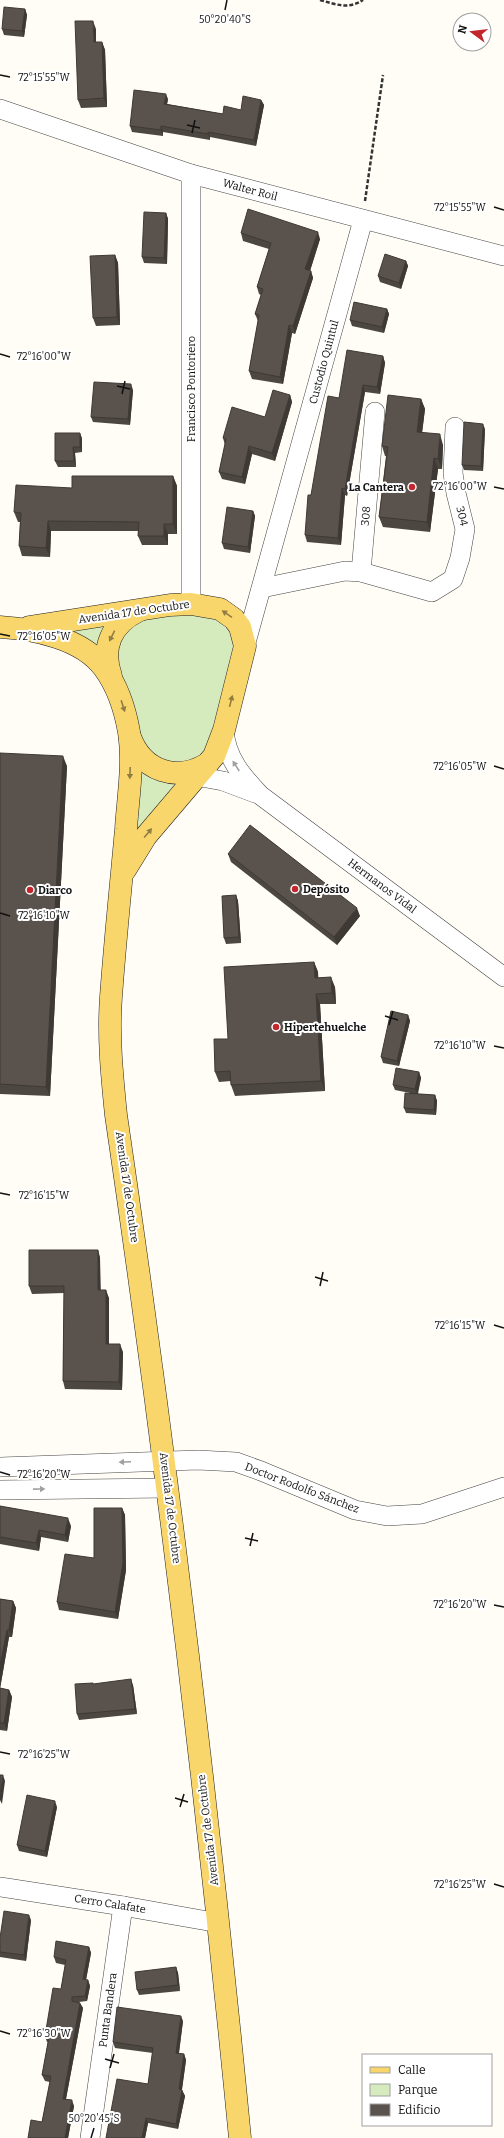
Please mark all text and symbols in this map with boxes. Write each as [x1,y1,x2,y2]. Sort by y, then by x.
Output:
north arrow [452,12,492,52]
text: 50°20'40"S [199,14,251,26]
text: N [455,23,470,35]
text: 72°15'55"W [18,72,70,84]
street label: Walter Roil [221,176,279,204]
text: 72°15'55"W [434,202,486,214]
street label: Custodio Quintul [307,319,341,405]
street label: Francisco Pontoriero [185,336,198,442]
text: 72°16'00"W [17,351,72,363]
place label: La Cantera [349,481,405,494]
text: 72°16'00"W [433,481,488,493]
marker: La Cantera [407,482,417,492]
street label: 304 [453,505,471,528]
street label: 308 [359,506,373,526]
street label: Avenida 17 de Octubre [78,598,190,626]
one-way arrow [222,610,232,618]
text: 72°16'05"W [18,631,71,643]
one-way arrow [109,631,115,642]
one-way arrow [228,695,234,707]
one-way arrow [120,700,126,712]
one-way arrow [232,760,239,772]
text: 72°16'05"W [434,761,487,773]
one-way arrow [127,767,133,780]
one-way arrow [144,828,153,839]
street label: Hermanos Vidal [345,856,419,916]
place label: Depósito [303,883,349,896]
place label: Diarco [38,884,72,897]
marker: Depósito [290,884,300,894]
marker: Diarco [25,885,35,895]
text: 72°16'10"W [18,910,71,922]
place label: Hipertehuelche [284,1021,366,1034]
marker: Hipertehuelche [271,1022,281,1032]
text: 72°16'10"W [434,1040,487,1052]
street label: Avenida 17 de Octubre [113,1131,141,1243]
text: 72°16'15"W [19,1190,70,1202]
text: 72°16'15"W [435,1320,486,1332]
street label: Avenida 17 de Octubre [157,1452,183,1564]
one-way arrow [119,1459,131,1466]
street label: Doctor Rodolfo Sánchez [243,1460,361,1516]
text: 72°16'20"W [17,1469,71,1481]
one-way arrow [33,1486,46,1492]
text: 72°16'20"W [433,1599,487,1611]
text: 72°16'25"W [18,1749,71,1761]
street label: Avenida 17 de Octubre [195,1774,221,1886]
text: 72°16'25"W [434,1879,487,1891]
street label: Cerro Calafate [73,1892,147,1916]
street label: Punta Bandera [96,1972,120,2048]
text: 72°16'30"W [17,2028,71,2040]
legend [362,2054,492,2126]
text: Calle [398,2063,426,2077]
text: Parque [398,2083,437,2097]
text: Edificio [398,2103,440,2117]
text: 50°20'45"S [68,2113,120,2125]

